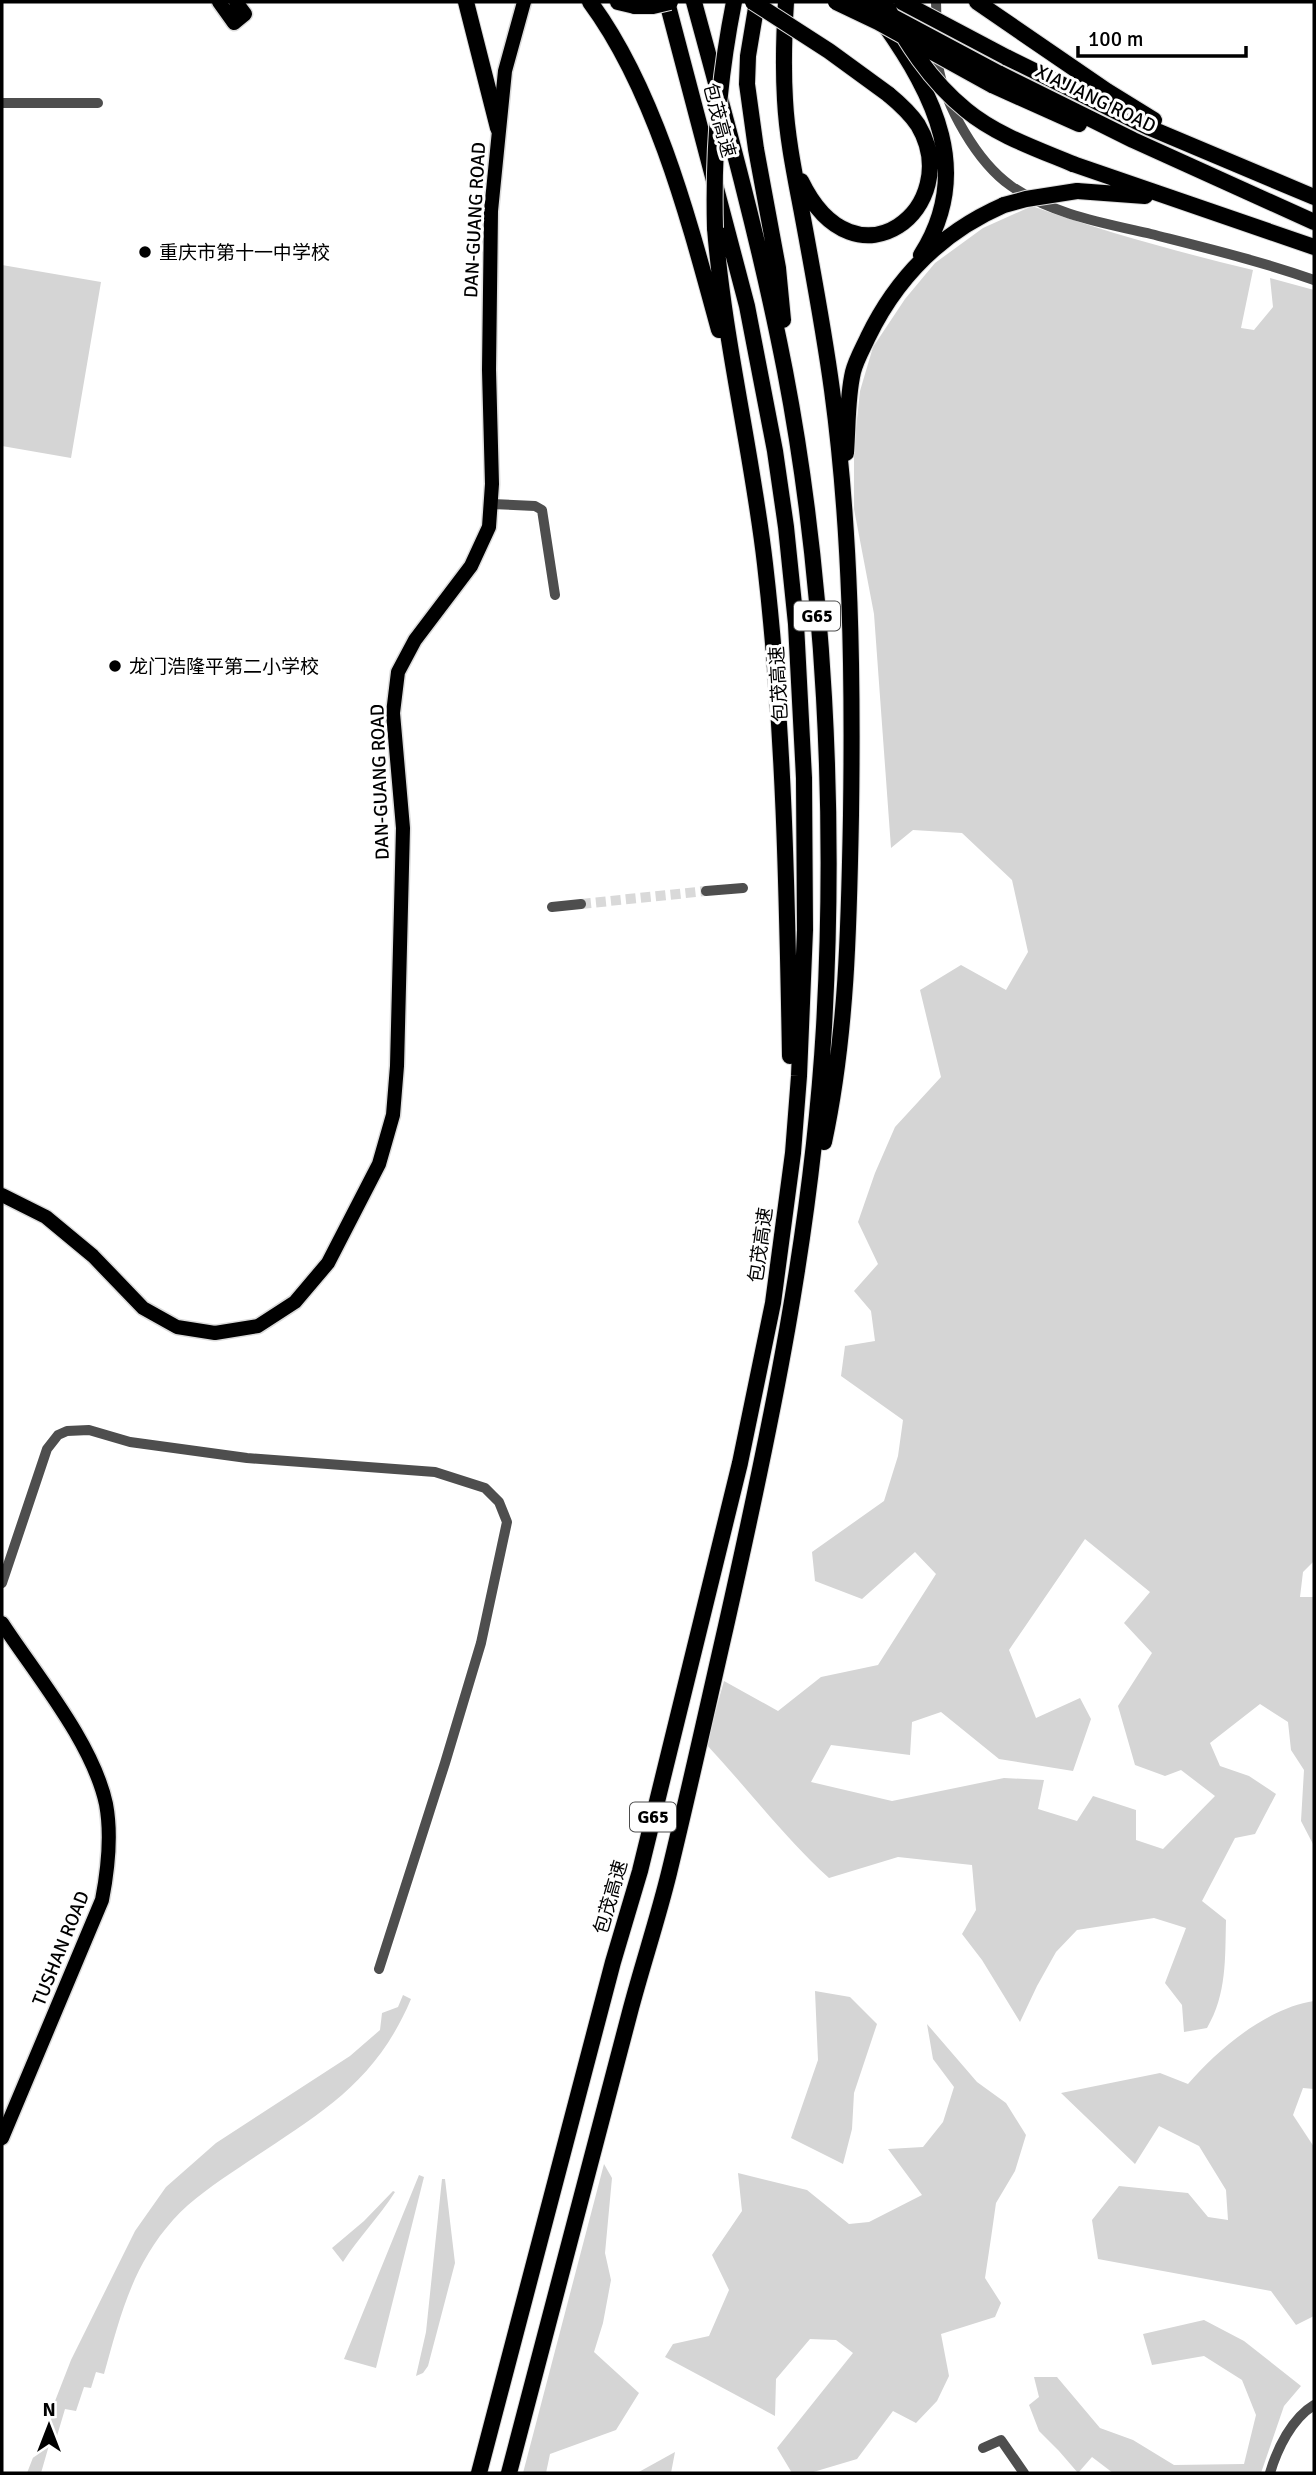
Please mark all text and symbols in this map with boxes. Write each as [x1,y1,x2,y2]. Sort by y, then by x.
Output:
scale bar [1078,14,1246,58]
text: 100 m [1088,26,1143,52]
street label: XIAJIANG ROAD [1031,59,1160,138]
street label: 包茂高速 [698,80,740,160]
street label: DAN-GUANG ROAD [459,141,491,299]
place label: 重庆市第十一中学校 [159,241,330,265]
marker: 重庆市第十一中学校 [137,244,153,260]
road number: G65 [794,602,840,630]
street label: 包茂高速 [765,645,793,723]
place label: 龙门浩隆平第二小学校 [129,655,319,679]
marker: 龙门浩隆平第二小学校 [107,658,123,674]
street label: DAN-GUANG ROAD [365,704,395,860]
street label: 包茂高速 [744,1206,778,1284]
road number: G65 [630,1802,676,1831]
street label: 包茂高速 [589,1857,633,1937]
street label: TUSHAN ROAD [27,1888,95,2009]
north arrow [14,2391,84,2461]
text: N [42,2398,56,2422]

